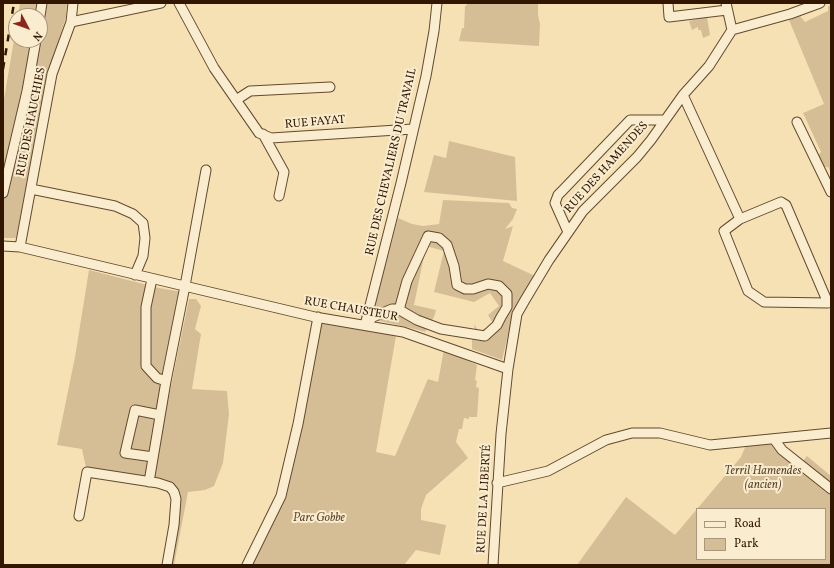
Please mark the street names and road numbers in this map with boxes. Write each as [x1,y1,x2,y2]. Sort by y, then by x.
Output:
street label: RUE DES HAUCHIES [14,66,50,178]
street label: RUE DES CHEVALIERS DU TRAVAIL [363,67,421,257]
street label: RUE FAYAT [284,113,346,133]
street label: RUE DES HAMENDES [562,119,652,217]
street label: RUE CHAUSTEUR [303,295,399,325]
street label: RUE DE LA LIBERTÉ [475,444,495,554]

